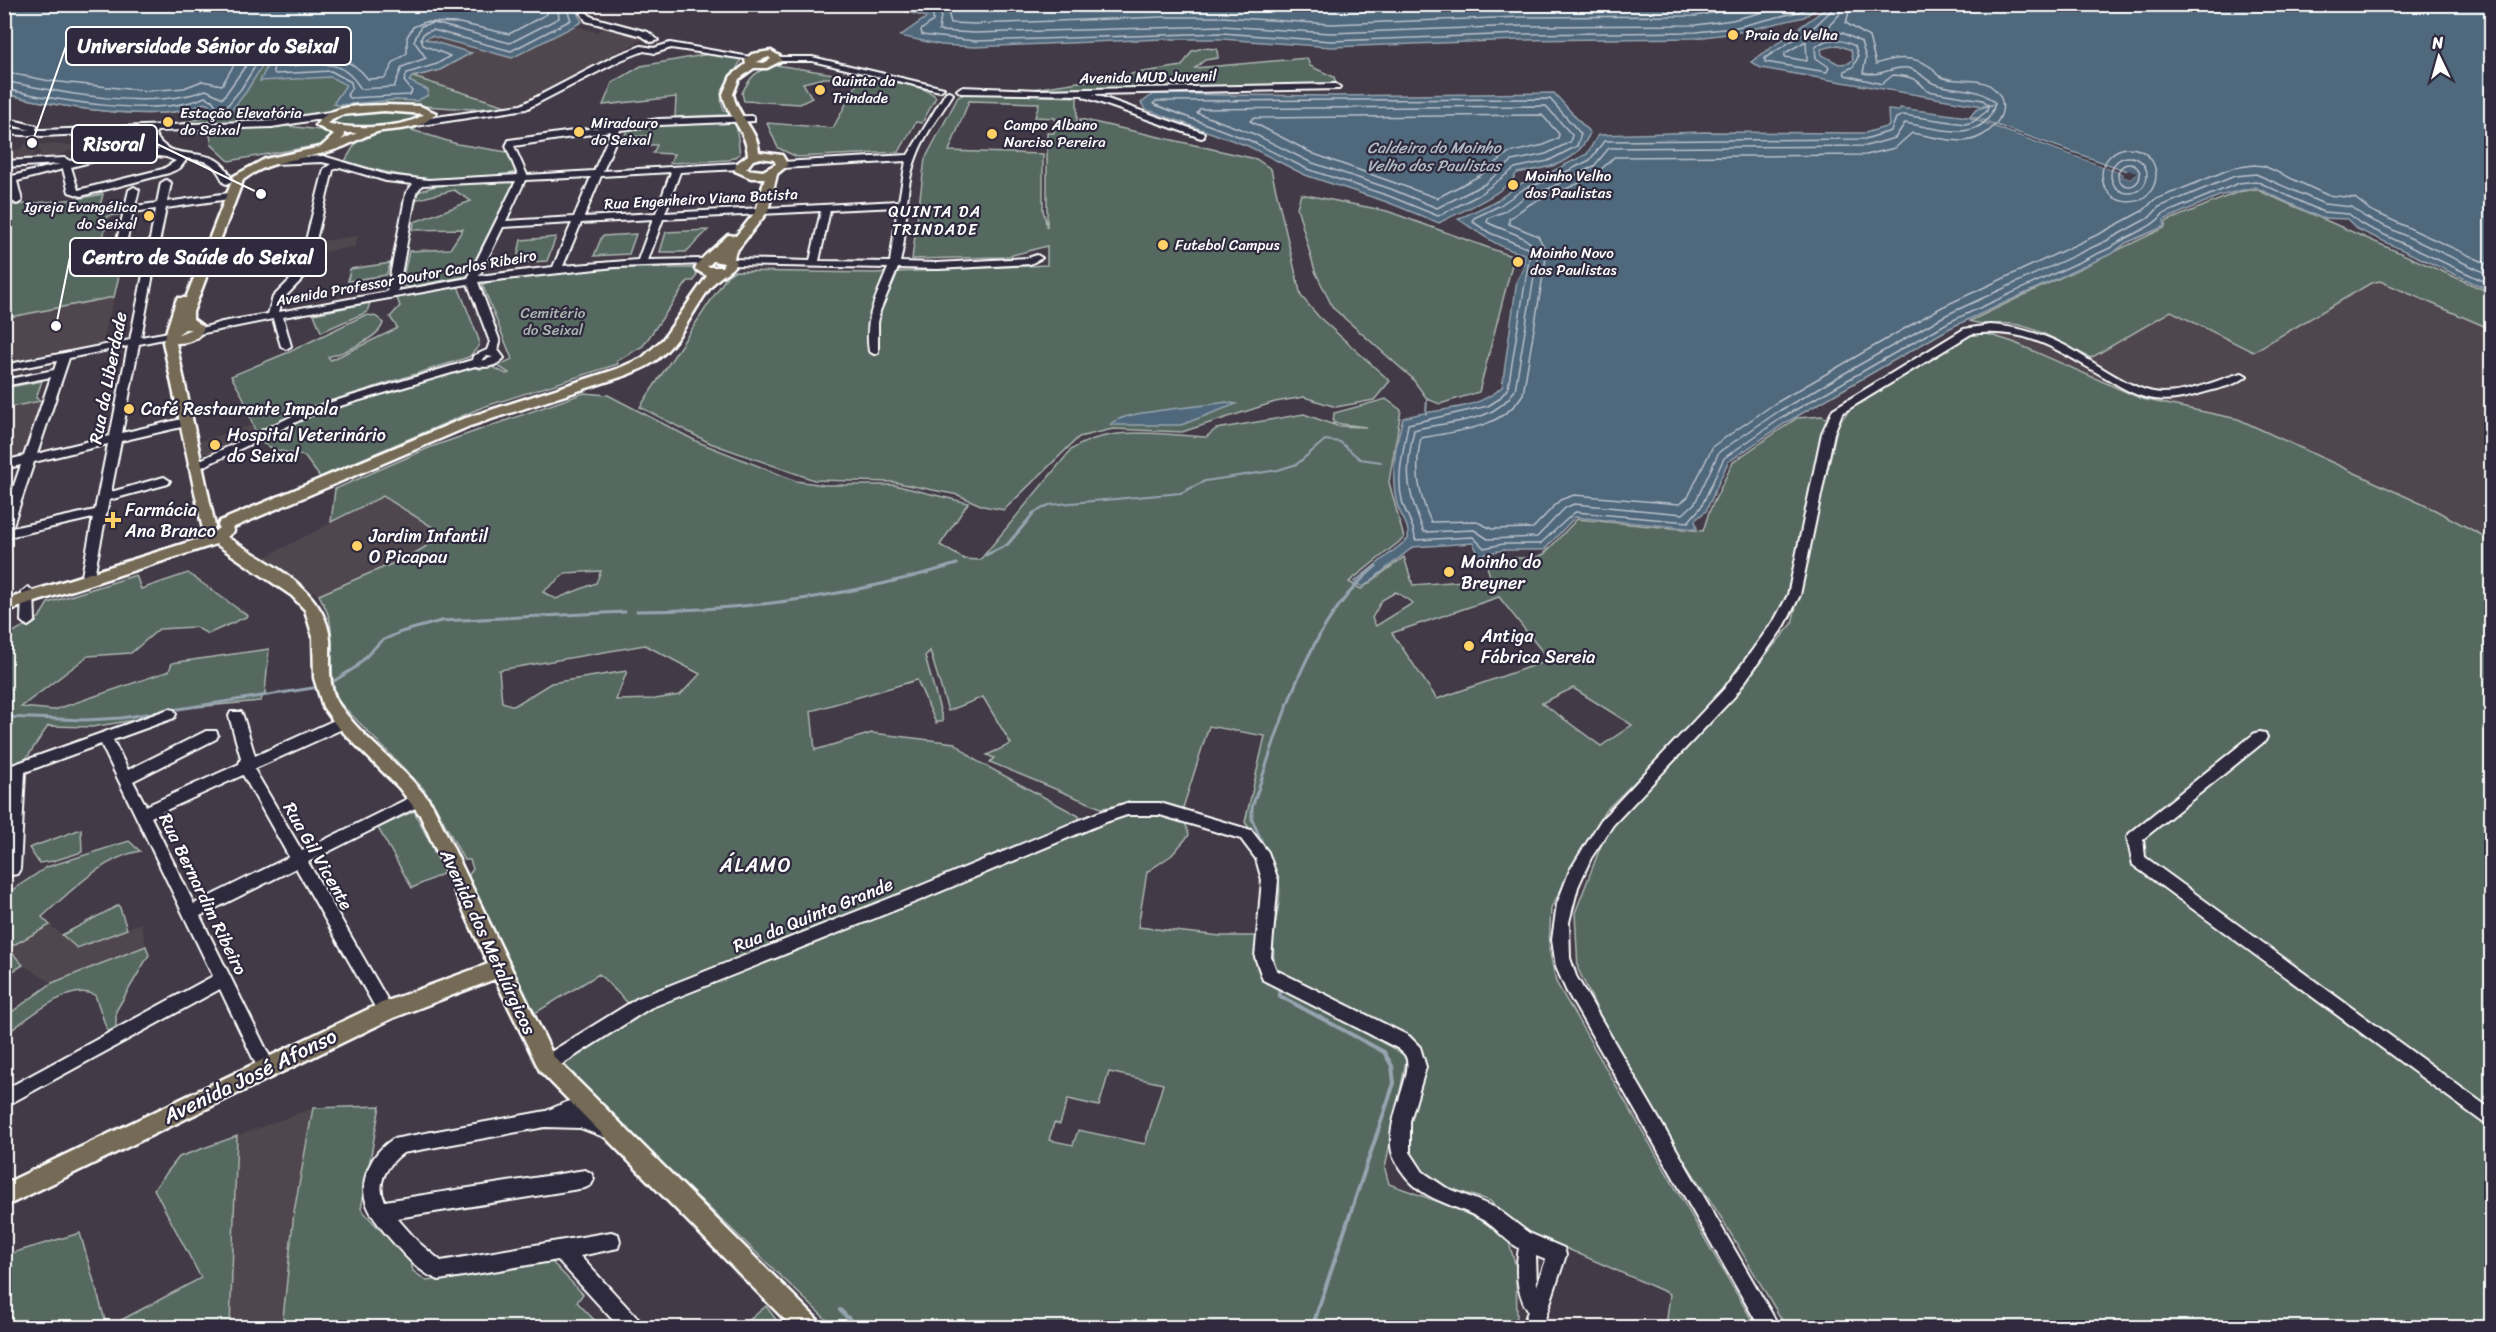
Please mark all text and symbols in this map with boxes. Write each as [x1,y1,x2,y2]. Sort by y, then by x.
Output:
place label: Praia da Velha [1745,22,1838,48]
callout: Universidade Sénior do Seixal [66,27,351,65]
north arrow [2409,27,2469,87]
marker: Praia da Velha [1726,28,1740,42]
text: N [2430,28,2445,58]
text: Universidade Sénior do Seixal [78,29,340,64]
street label: Avenida MUD Juvenil [1078,63,1218,91]
place label: Quinta da Trindade [832,68,896,111]
marker: Quinta da Trindade [813,83,827,97]
place label: Estação Elevatória do Seixal [180,100,302,143]
place label: Miradouro do Seixal [591,110,659,153]
place label: Campo Albano Narciso Pereira [1004,112,1106,155]
marker: Estação Elevatória do Seixal [161,115,175,129]
callout: Risoral [72,125,157,163]
marker: Miradouro do Seixal [572,125,586,139]
text: Risoral [83,127,146,162]
marker: Campo Albano Narciso Pereira [985,127,999,141]
water label: Caldeira do Moinho Velho dos Paulistas [1367,133,1503,180]
place label: Moinho Velho dos Paulistas [1525,163,1612,206]
marker: Moinho Velho dos Paulistas [1506,178,1520,192]
street label: Rua Engenheiro Viana Batista [604,181,799,217]
place label: Igreja Evangélica do Seixal [23,194,138,237]
district label: QUINTA DA TRINDADE [888,197,982,244]
marker: Igreja Evangélica do Seixal [142,209,156,223]
place label: Futebol Campus [1175,232,1280,258]
callout: Centro de Saúde do Seixal [70,238,326,276]
marker: Futebol Campus [1156,238,1170,252]
text: Centro de Saúde do Seixal [82,240,315,275]
place label: Moinho Novo dos Paulistas [1530,240,1617,283]
street label: Avenida Professor Doutor Carlos Ribeiro [273,242,539,314]
marker: Moinho Novo dos Paulistas [1511,255,1525,269]
park label: Cemitério do Seixal [521,300,586,343]
street label: Rua da Liberdade [79,309,137,447]
place label: Café Restaurante Impala [141,393,339,425]
marker: Café Restaurante Impala [122,402,136,416]
place label: Hospital Veterinário do Seixal [227,419,386,472]
marker: Hospital Veterinário do Seixal [208,438,222,452]
place label: Farmácia Ana Branco [124,494,216,547]
marker: Farmácia Ana Branco [106,513,120,527]
place label: Jardim Infantil O Picapau [368,520,489,573]
marker: Jardim Infantil O Picapau [350,539,364,553]
place label: Moinho do Breyner [1461,546,1541,599]
marker: Moinho do Breyner [1442,565,1456,579]
place label: Antiga Fábrica Sereia [1480,620,1595,673]
marker: Antiga Fábrica Sereia [1462,639,1476,653]
street label: Rua Gil Vicente [274,796,362,916]
street label: Rua Bernardim Ribeiro [150,807,256,981]
street label: Avenida dos Metalúrgicos [430,843,545,1041]
district label: ÁLAMO [719,848,792,883]
street label: Rua da Quinta Grande [728,868,898,962]
street label: Avenida José Afonso [155,1017,344,1135]

